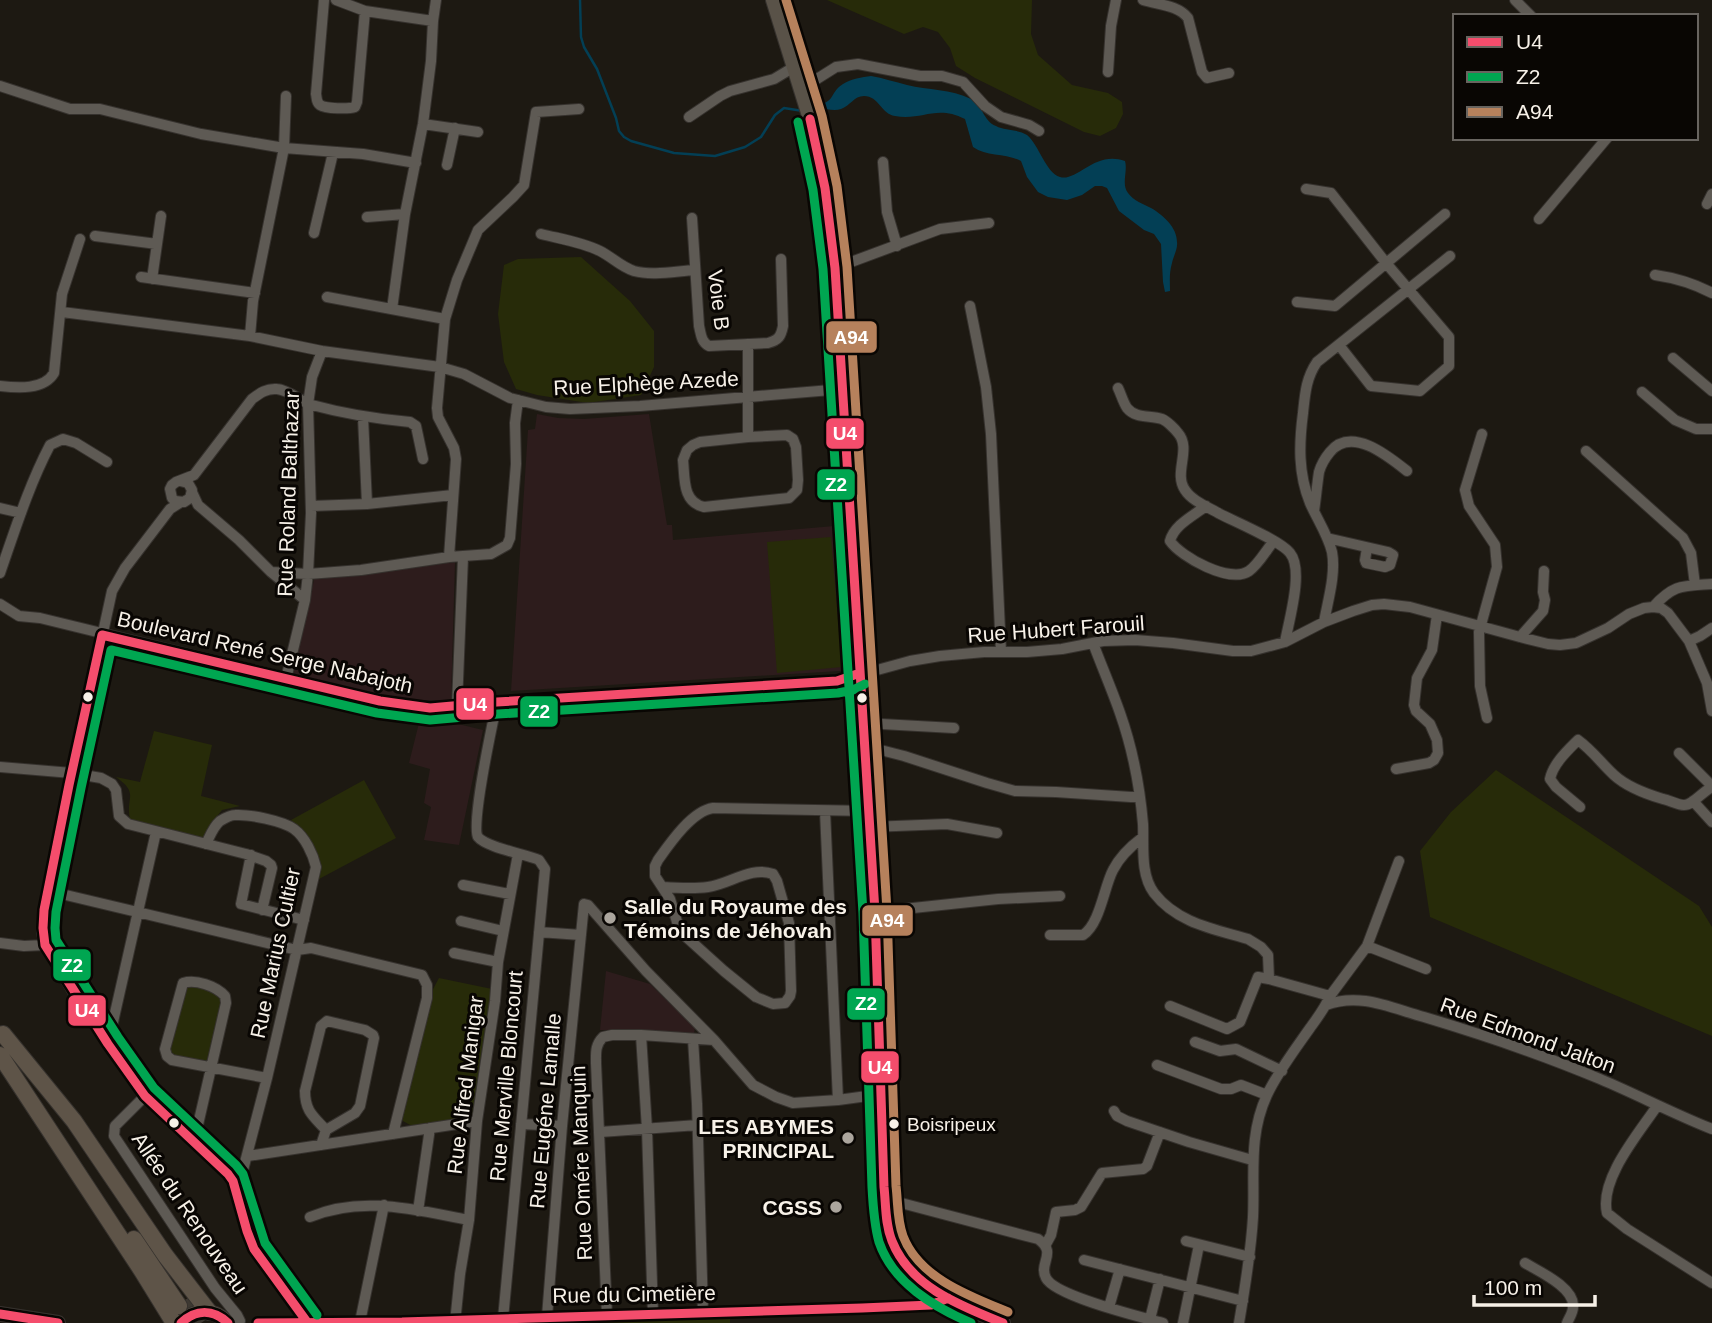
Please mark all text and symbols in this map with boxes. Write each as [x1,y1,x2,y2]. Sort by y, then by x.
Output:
legend [1453,14,1698,140]
text: U4 [1516,30,1543,53]
text: Z2 [1516,65,1541,88]
text: A94 [1516,100,1554,123]
street label: Voie B [704,268,734,332]
line badge: A94 [825,320,878,354]
text: A94 [834,327,869,348]
street label: Rue Elphège Azede [553,367,739,399]
street label: Rue Roland Balthazar [273,391,303,597]
line badge: U4 [825,417,865,450]
text: U4 [833,423,858,444]
line badge: Z2 [816,468,856,501]
text: Z2 [825,474,847,495]
street label: Boulevard René Serge Nabajoth [115,607,415,697]
street label: Rue Hubert Farouil [967,611,1145,647]
line badge: U4 [455,687,495,721]
unlabelled marker [81,690,95,704]
unlabelled marker [855,691,869,705]
text: U4 [463,694,488,715]
line badge: Z2 [519,695,559,728]
text: Z2 [528,701,550,722]
street label: Rue Marius Cultier [246,866,304,1040]
place label: Salle du Royaume des Témoins de Jéhovah [624,895,847,942]
line badge: A94 [861,904,914,937]
marker: Salle du Royaume des Témoins de Jéhovah [602,910,618,926]
text: A94 [870,910,905,931]
line badge: Z2 [52,948,92,982]
text: Z2 [61,955,83,976]
street label: Rue Merville Bloncourt [485,970,527,1182]
line badge: Z2 [846,987,886,1021]
text: Z2 [855,993,877,1014]
street label: Rue Edmond Jalton [1437,993,1619,1077]
line badge: U4 [67,994,107,1027]
street label: Rue Alfred Manigar [443,994,487,1176]
text: U4 [75,1000,100,1021]
street label: Rue Eugéne Lamalle [525,1012,565,1210]
line badge: U4 [860,1050,900,1084]
text: U4 [868,1057,893,1078]
street label: Rue Omére Manquin [566,1065,596,1261]
place label: Boisripeux [907,1114,996,1135]
place label: LES ABYMES PRINCIPAL [698,1115,834,1162]
unlabelled marker [167,1116,181,1130]
marker: Boisripeux [887,1117,901,1131]
street label: Allée du Renouveau [128,1128,252,1298]
marker: LES ABYMES PRINCIPAL [840,1130,856,1146]
place label: CGSS [762,1196,822,1219]
marker: CGSS [828,1199,844,1215]
scale bar [1474,1264,1595,1308]
text: 100 m [1484,1276,1542,1299]
street label: Rue du Cimetière [552,1281,716,1307]

